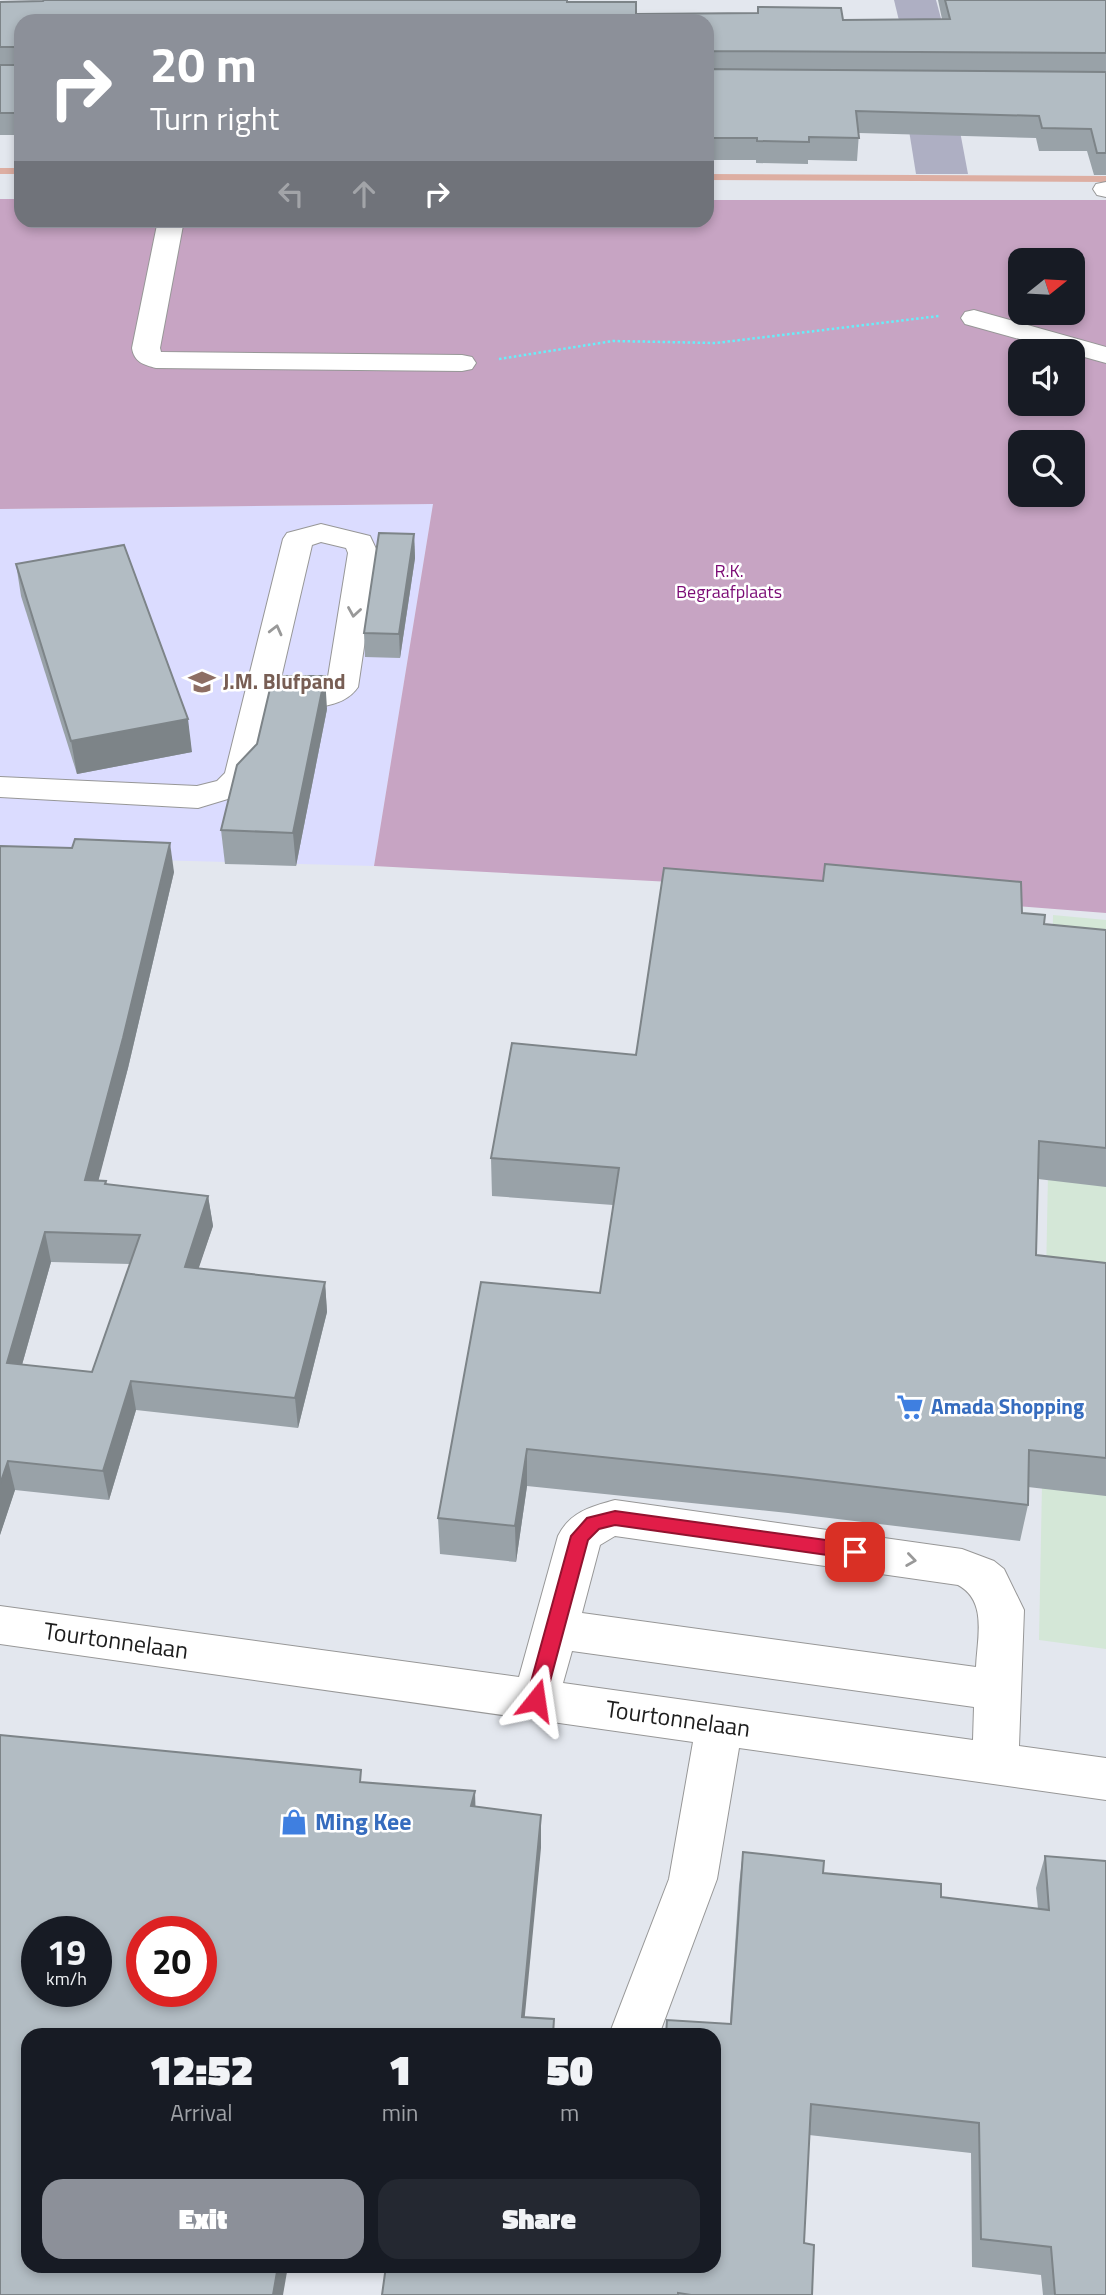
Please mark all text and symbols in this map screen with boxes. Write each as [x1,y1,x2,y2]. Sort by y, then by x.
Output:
text: 20 m [150,26,257,101]
icon: right [35,42,126,133]
text: Turn right [150,94,279,142]
icon: left [272,175,310,213]
icon: ahead [345,175,383,213]
icon: right [418,175,456,213]
north arrow [1008,248,1085,326]
map controls [1008,248,1085,507]
button: sound [1008,339,1085,416]
button: search [1008,430,1085,507]
park label: R.K. Begraafplaats [676,557,782,605]
one-way arrow [347,606,362,618]
one-way arrow [268,624,282,636]
place label: J.M. Blufpand [223,665,346,697]
school or university icon: J.M. Blufpand [187,667,217,697]
place label: Amada Shopping [931,1390,1084,1422]
supermarket icon: Amada Shopping [895,1392,925,1422]
pin [825,1522,885,1582]
icon: arrive [836,1533,874,1571]
one-way arrow [905,1552,917,1567]
street label: Tourtonnelaan [42,1612,191,1668]
position arrow [499,1663,573,1737]
street label: Tourtonnelaan [604,1690,753,1746]
place label: Ming Kee [315,1803,411,1839]
shop icon: Ming Kee [279,1807,309,1837]
speed limit sign: 20 [126,1916,217,2007]
text: 19 [47,1925,86,1979]
text: km/h [46,1965,87,1992]
text: 12:52 [149,2037,254,2101]
text: 1 [389,2037,412,2101]
text: 50 [547,2037,593,2101]
text: Arrival [170,2095,233,2130]
text: min [382,2095,418,2130]
text: m [560,2095,579,2130]
button: Exit [42,2179,364,2259]
button: Share [378,2179,700,2259]

